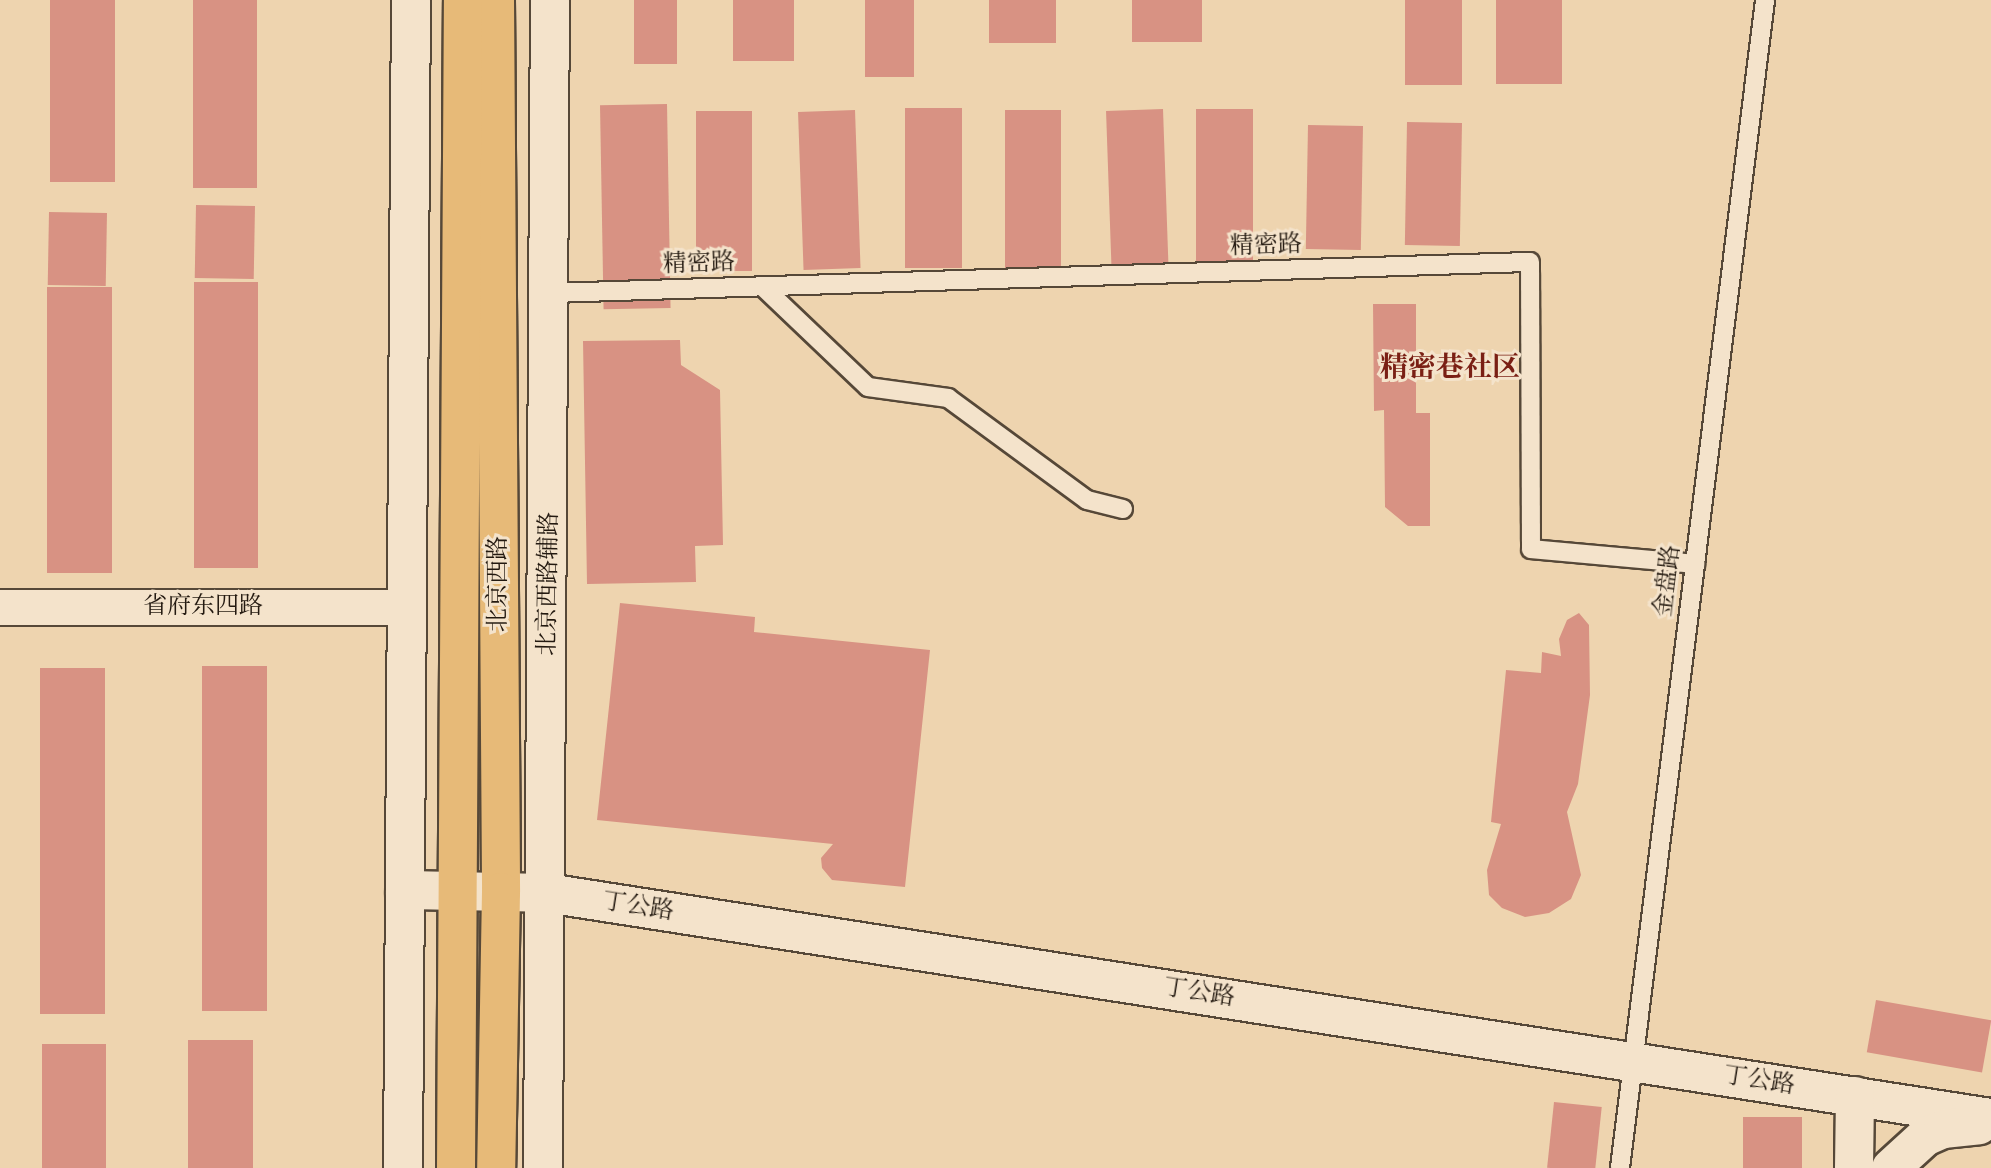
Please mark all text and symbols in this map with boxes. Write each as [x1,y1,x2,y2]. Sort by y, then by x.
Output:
street label: 精密路 [1230,230,1302,262]
street label: 精密路 [663,248,735,280]
district label: 精密巷社区 [1380,351,1520,385]
street label: 北京西路辅路 [533,512,565,656]
street label: 北京西路 [485,536,513,632]
street label: 金盘路 [1649,544,1687,618]
street label: 省府东四路 [143,593,263,621]
street label: 丁公路 [600,887,676,927]
street label: 丁公路 [1161,973,1237,1013]
street label: 丁公路 [1721,1061,1797,1101]

